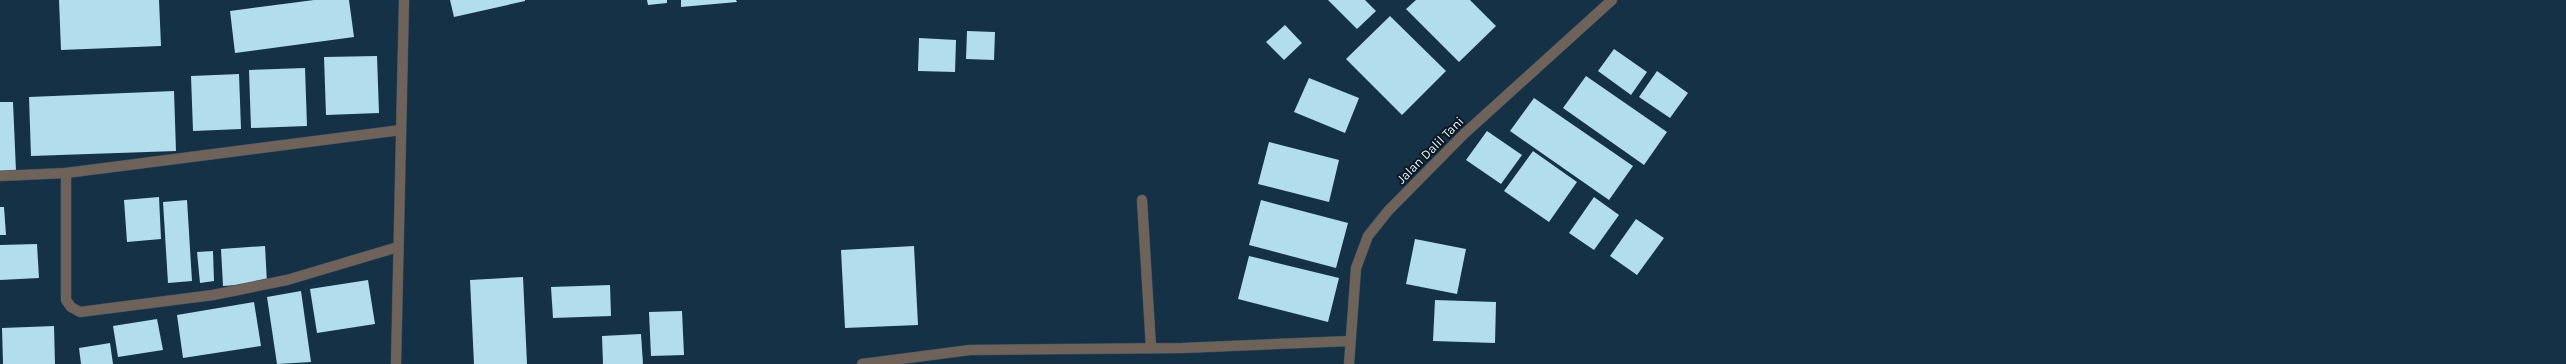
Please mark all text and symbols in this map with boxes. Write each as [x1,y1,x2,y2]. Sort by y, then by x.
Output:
street label: Jalan Dalil Tani [1393,113,1467,187]

